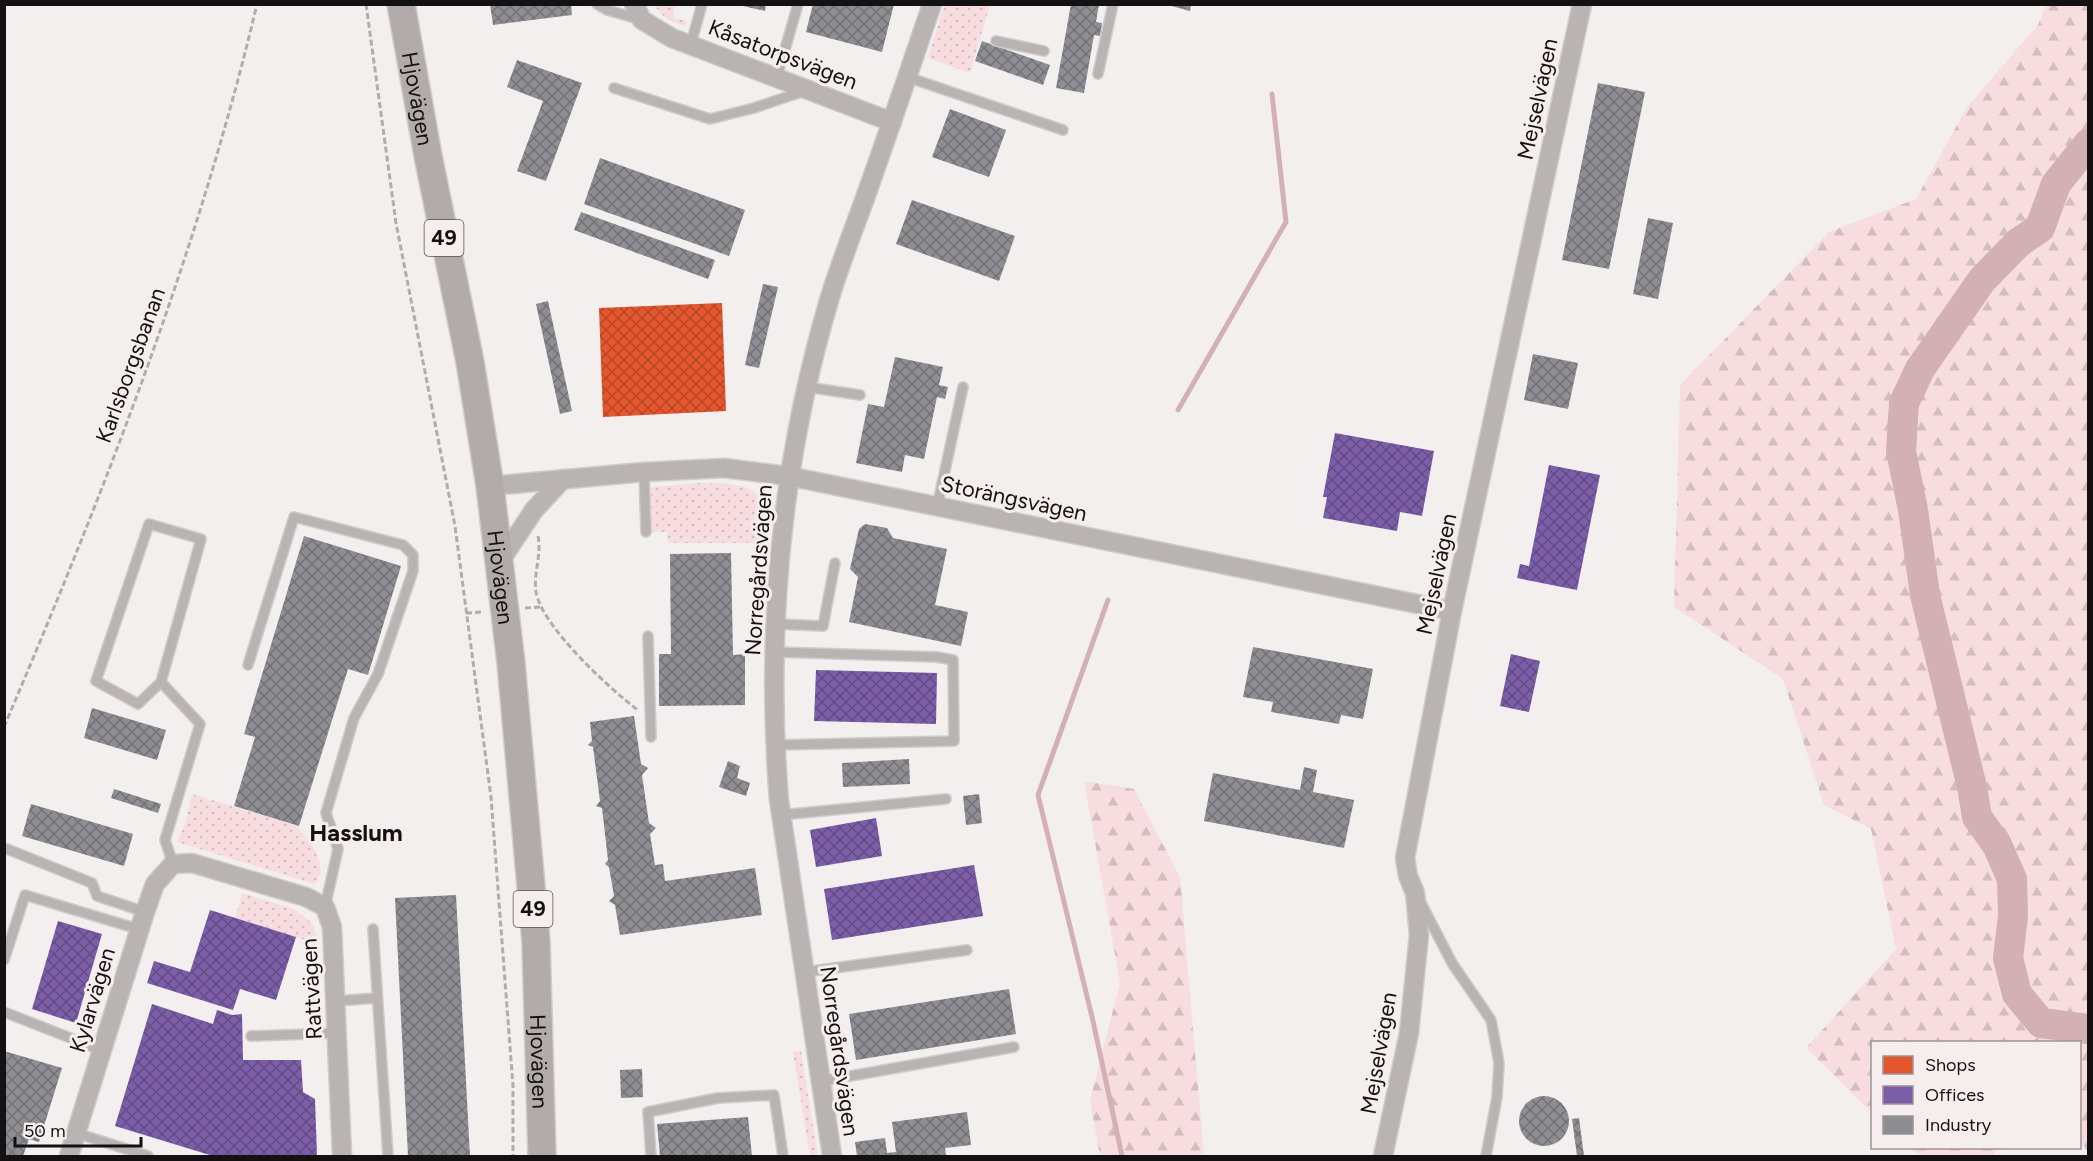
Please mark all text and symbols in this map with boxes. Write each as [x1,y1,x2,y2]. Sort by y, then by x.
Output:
street label: Kåsatorpsvägen [704,14,861,95]
street label: Mejselvägen [1511,36,1564,162]
street label: Hjovägen [396,50,439,148]
road number: 49 [424,220,464,256]
street label: Karlsborgsbanan [90,284,171,446]
street label: Storängsvägen [938,470,1089,527]
street label: Norregårdsvägen [739,484,778,656]
street label: Mejselvägen [1410,511,1463,637]
street label: Hjovägen [481,529,519,626]
district label: Hasslum [309,818,403,847]
road number: 49 [514,891,552,927]
street label: Rattvägen [295,938,328,1040]
street label: Kylarvägen [64,944,121,1056]
street label: Norregårdsvägen [814,964,865,1138]
street label: Mejselvägen [1354,990,1403,1116]
street label: Hjovägen [524,1014,554,1109]
legend [1871,1041,2081,1149]
text: Shops [1925,1054,1976,1076]
text: Offices [1925,1084,1984,1106]
scale bar [15,1110,141,1148]
text: Industry [1925,1114,1992,1136]
text: 50 m [24,1120,66,1142]

